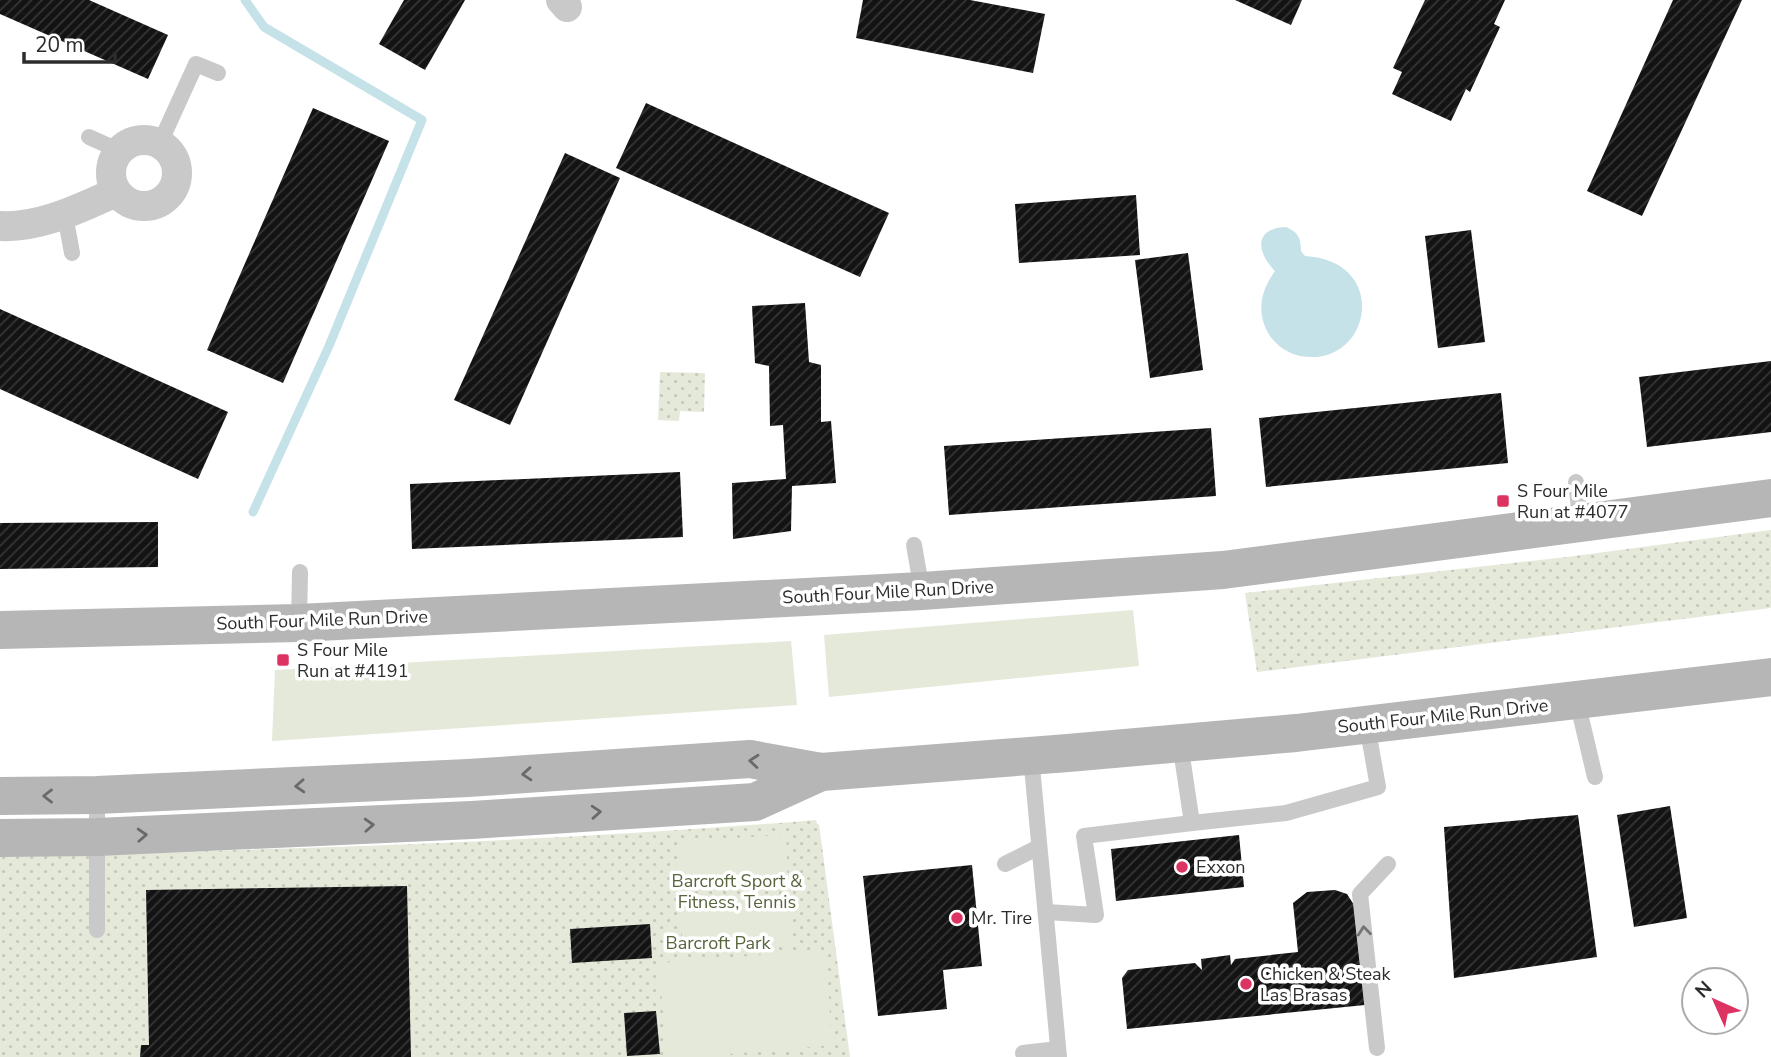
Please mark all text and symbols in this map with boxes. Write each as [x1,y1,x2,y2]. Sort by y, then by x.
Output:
scale bar [24,21,116,65]
text: 20 m [35,31,84,59]
place label: S Four Mile Run at #4077 [1517,479,1628,524]
marker: S Four Mile Run at #4077 [1495,493,1511,509]
street label: South Four Mile Run Drive [782,574,994,610]
street label: South Four Mile Run Drive [216,604,428,636]
place label: S Four Mile Run at #4191 [297,638,408,683]
marker: S Four Mile Run at #4191 [275,652,291,668]
street label: South Four Mile Run Drive [1336,693,1550,739]
one-way arrow [748,753,760,768]
one-way arrow [521,766,532,781]
one-way arrow [294,778,305,793]
one-way arrow [42,788,53,804]
one-way arrow [591,804,602,819]
one-way arrow [364,817,375,832]
one-way arrow [136,828,147,843]
place label: Exxon [1196,855,1245,879]
marker: Exxon [1174,859,1190,875]
park label: Barcroft Sport & Fitness, Tennis [671,869,803,914]
place label: Mr. Tire [971,906,1032,930]
marker: Mr. Tire [949,910,965,926]
one-way arrow [1356,925,1371,937]
park label: Barcroft Park [665,931,772,955]
place label: Chicken & Steak Las Brasas [1260,962,1392,1007]
north arrow [1680,966,1750,1036]
text: N [1689,975,1718,1004]
marker: Chicken & Steak Las Brasas [1238,976,1254,992]

